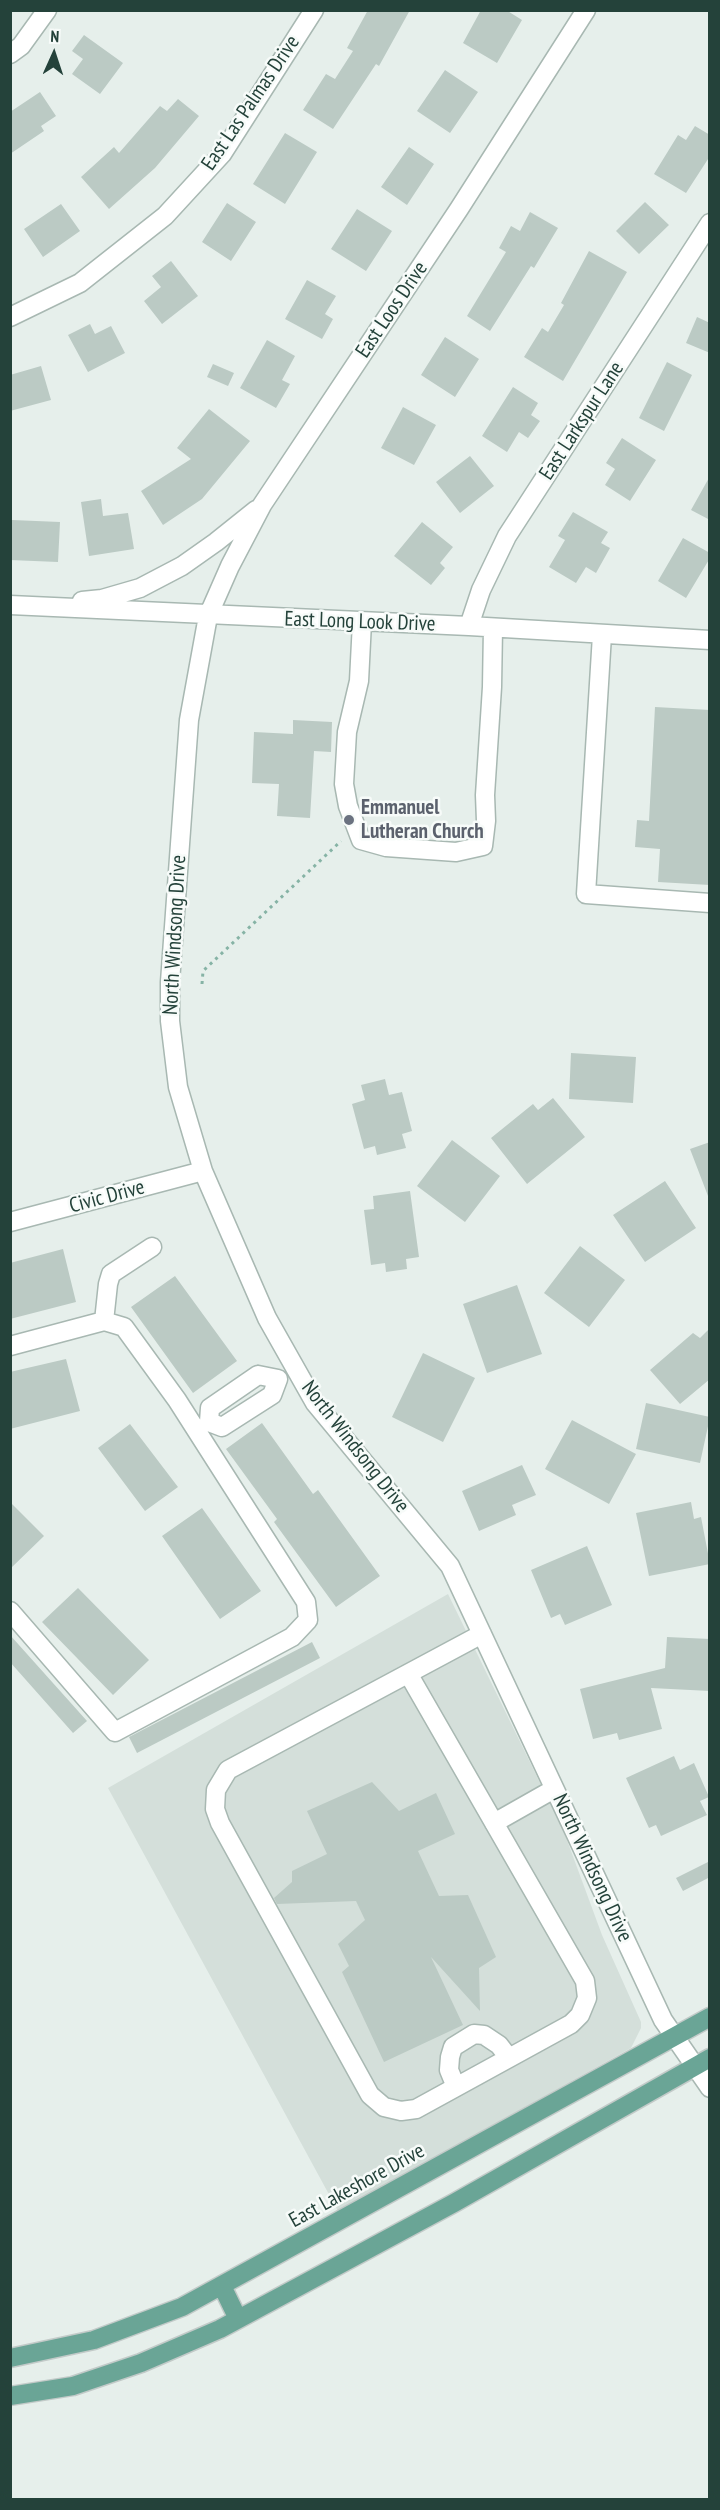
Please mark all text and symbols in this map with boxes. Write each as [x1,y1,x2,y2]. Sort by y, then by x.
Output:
north arrow [24,24,84,84]
text: N [50,26,60,46]
street label: East Las Palmas Drive [197,31,305,175]
street label: East Loos Drive [351,257,433,363]
street label: East Larkspur Lane [534,357,630,485]
street label: East Long Look Drive [284,607,436,637]
place label: Emmanuel Lutheran Church [361,795,484,845]
marker: Emmanuel Lutheran Church [342,813,356,827]
street label: North Windsong Drive [158,854,192,1016]
street label: Civic Drive [67,1175,147,1219]
street label: North Windsong Drive [296,1376,414,1518]
street label: North Windsong Drive [547,1790,637,1946]
street label: East Lakeshore Drive [285,2138,429,2234]

